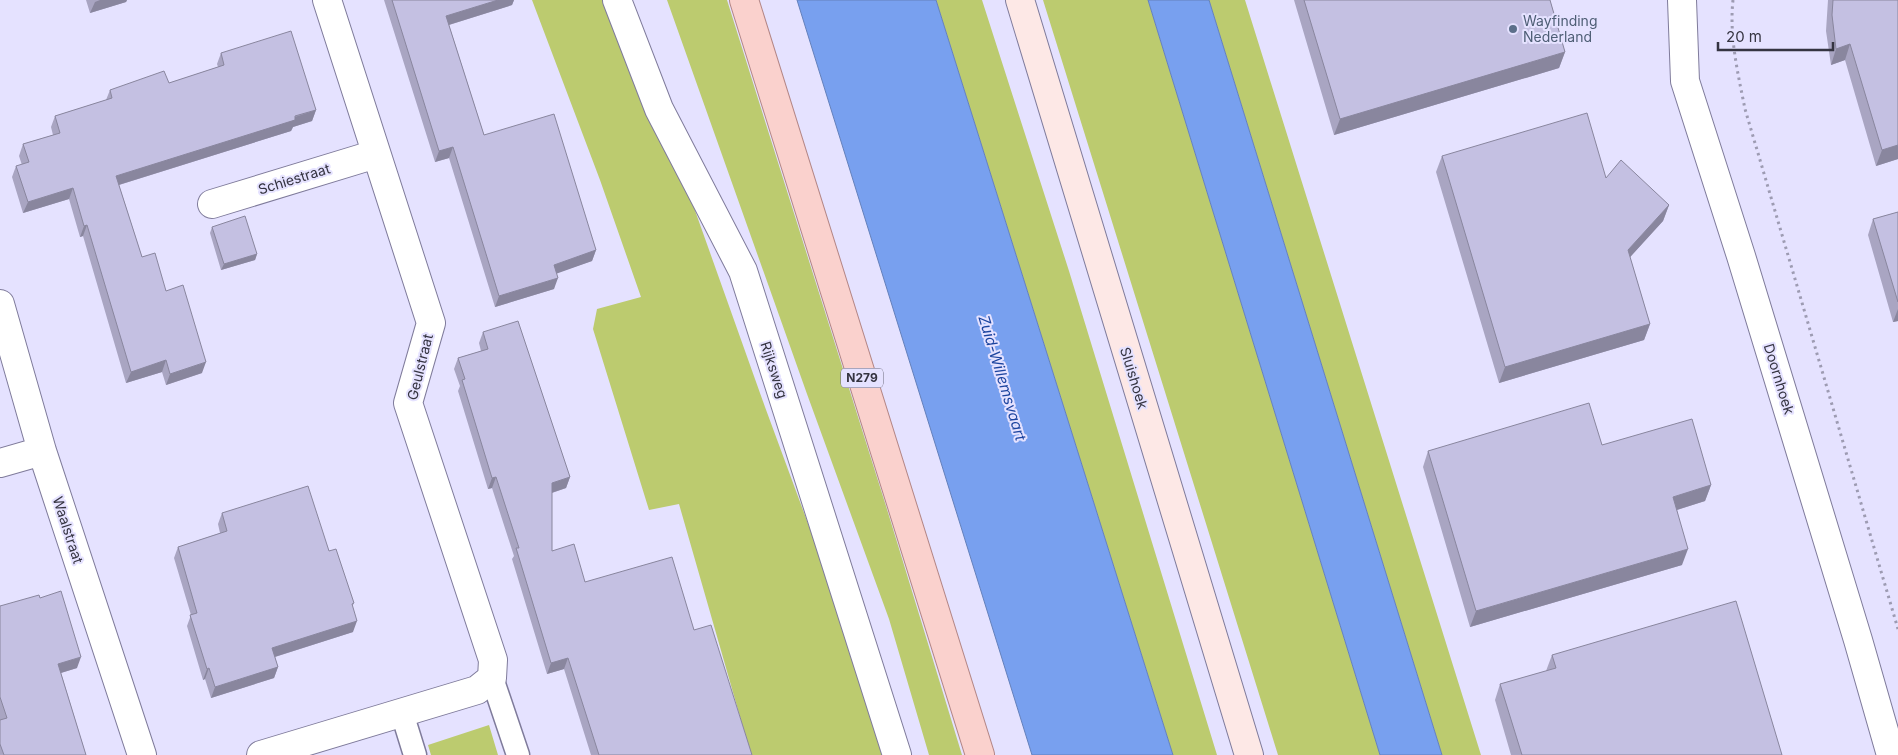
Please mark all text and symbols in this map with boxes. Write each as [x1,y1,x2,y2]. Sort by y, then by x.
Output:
place label: Wayfinding Nederland [1523,12,1597,45]
scale bar [1718,20,1833,52]
marker: Wayfinding Nederland [1507,23,1519,35]
text: 20 m [1726,27,1762,46]
street label: Schiestraat [256,159,332,198]
water label: Zuid-Willemsvaart [974,313,1031,444]
street label: Geulstraat [403,332,436,402]
street label: Rijksweg [757,339,792,400]
street label: Doornhoek [1761,341,1798,417]
street label: Sluishoek [1117,345,1152,411]
road number: N279 [841,368,883,388]
street label: Waalstraat [50,494,87,566]

